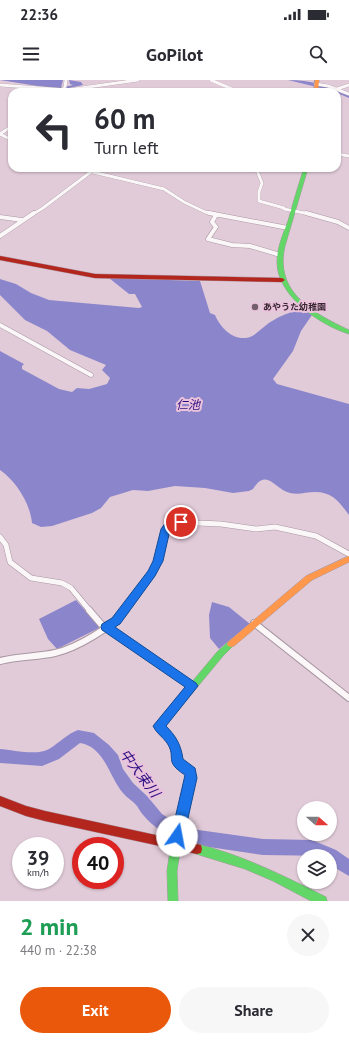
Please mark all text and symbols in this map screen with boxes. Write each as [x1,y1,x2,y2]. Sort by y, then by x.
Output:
text: 22:36 [20,5,58,24]
icon: menu [20,43,42,65]
text: GoPilot [146,43,203,66]
icon: search [307,43,329,65]
text: 60 m [94,100,155,137]
icon: left [28,104,80,156]
text: Turn left [94,136,159,159]
place label: あやうた幼稚園 [263,301,326,312]
marker: あやうた幼稚園 [250,302,260,312]
water label: 仁池 [176,397,201,412]
pin [164,505,198,539]
icon: arrive [170,511,192,533]
water label: 中大束川 [116,745,165,802]
north arrow [297,801,337,841]
map controls [297,801,337,889]
position arrow [156,815,198,857]
speed limit sign: 40 [72,837,124,889]
text: 39 [27,845,49,871]
button: layers [297,849,337,889]
text: km/h [27,866,49,879]
text: 2 min [20,911,79,942]
button: close [287,914,329,956]
text: 440 m · 22:38 [20,942,97,959]
button: Exit [20,987,171,1033]
button: Share [179,987,329,1033]

